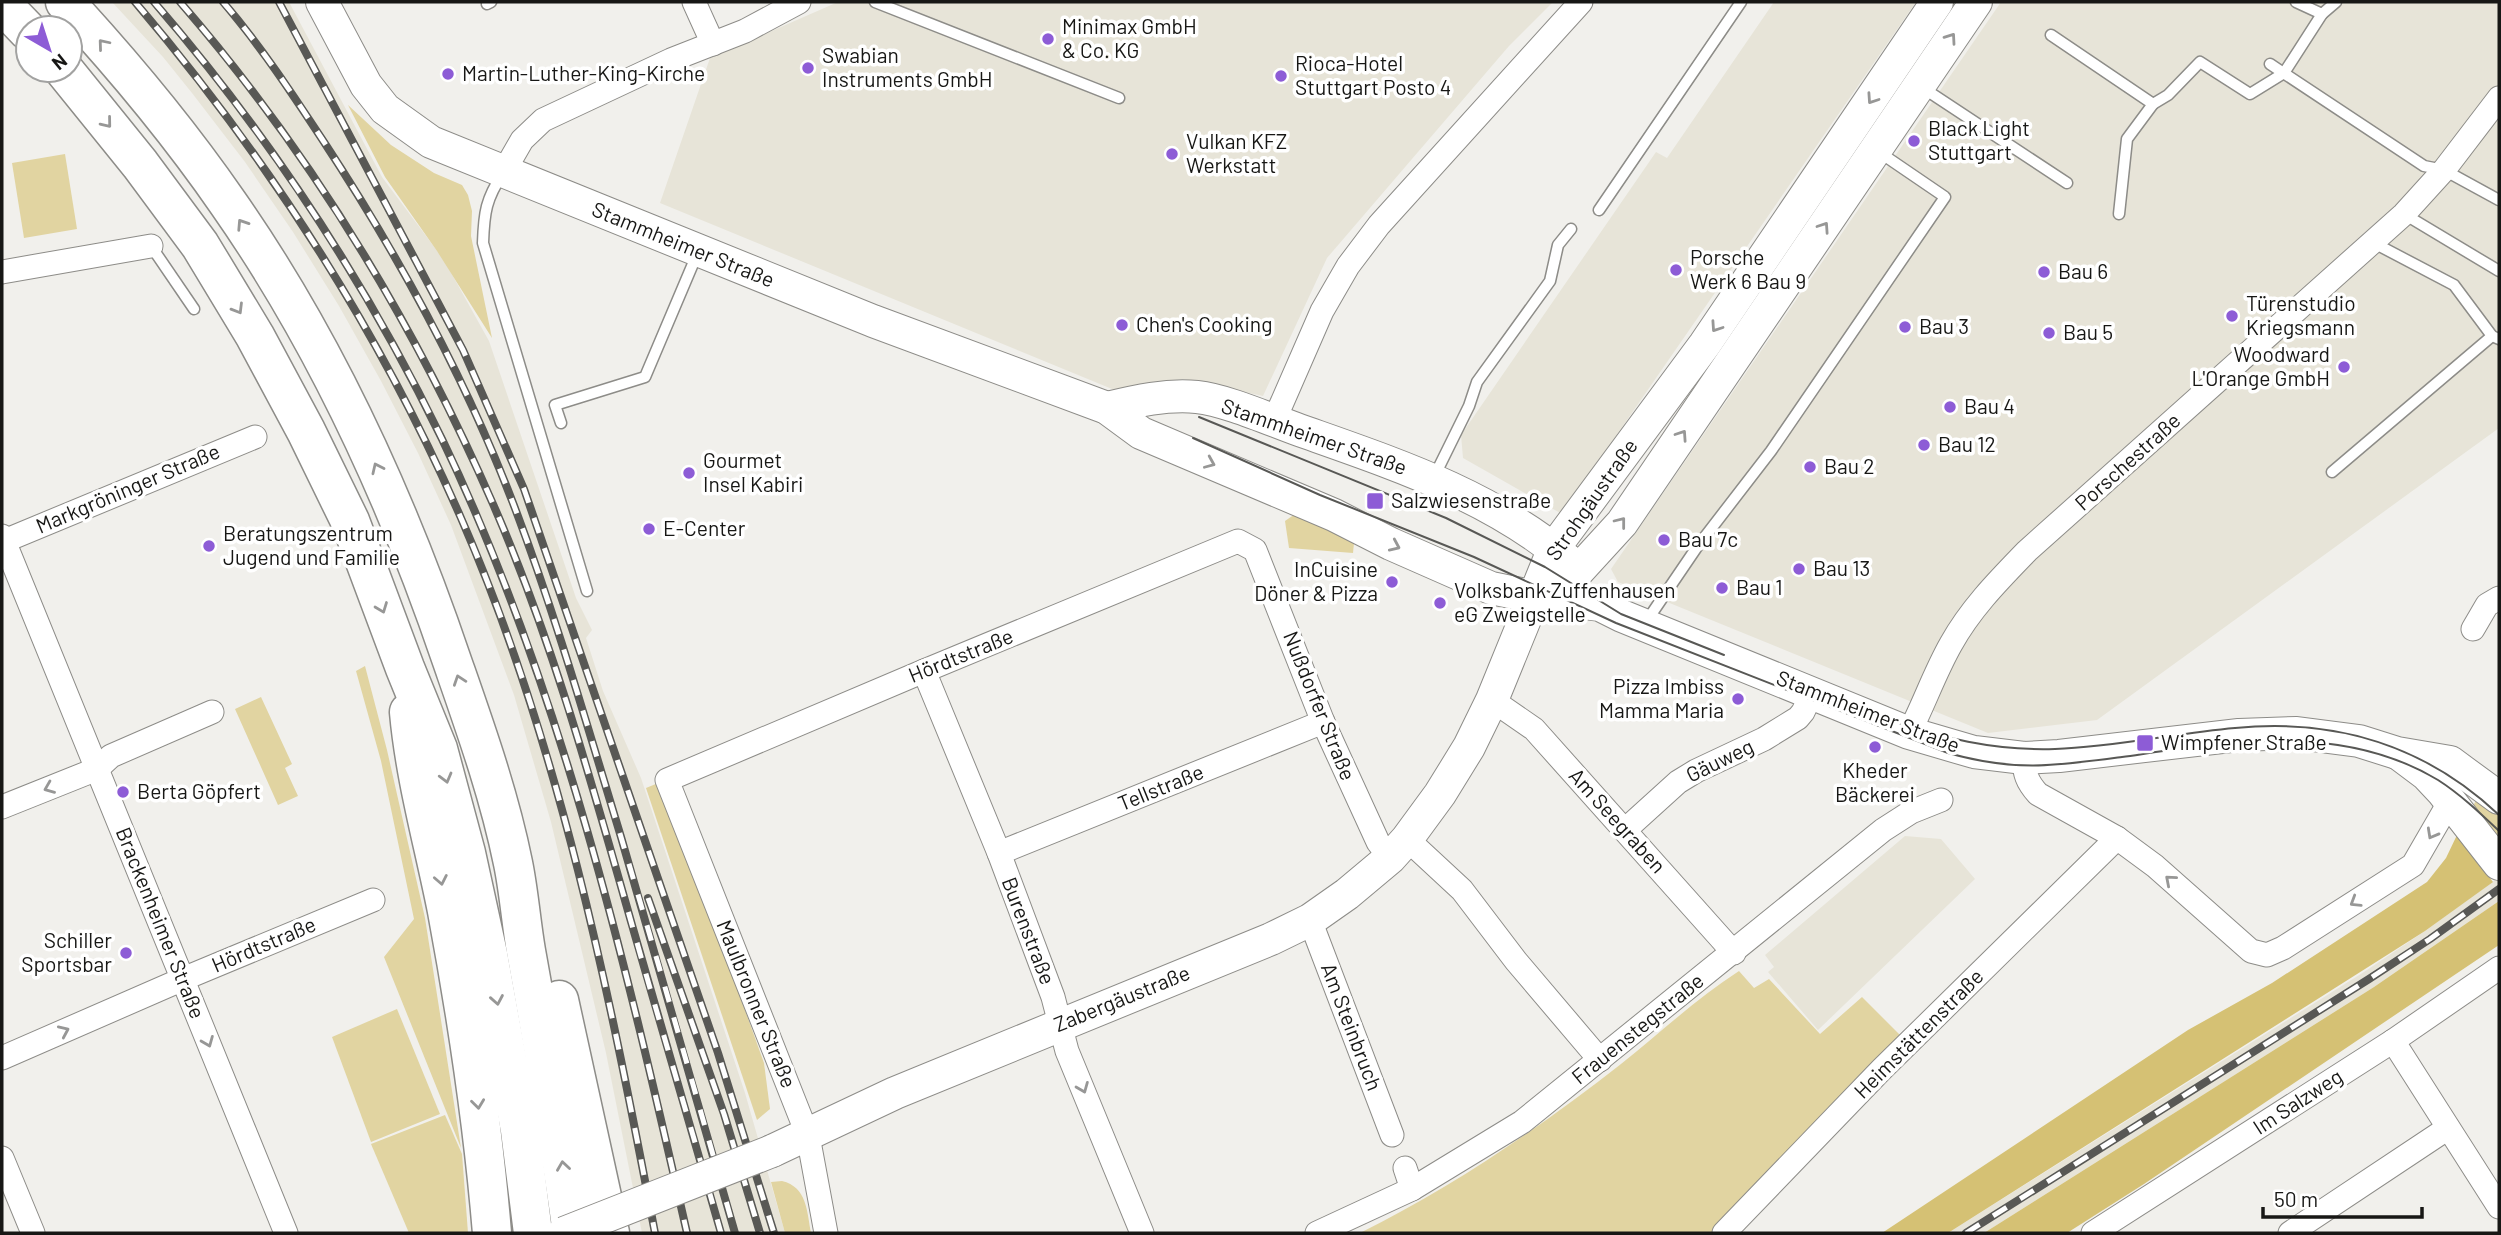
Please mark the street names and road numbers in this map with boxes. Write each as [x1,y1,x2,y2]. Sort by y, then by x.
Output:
street label: Stammheimer Straße [589,196,778,292]
street label: Stammheimer Straße [1218,392,1410,479]
street label: Porschestraße [2069,407,2185,515]
street label: Strohgäustraße [1540,434,1642,565]
street label: Markgröninger Straße [32,438,223,538]
street label: Hördtstraße [904,622,1016,687]
street label: Nußdorfer Straße [1279,627,1362,784]
street label: Stammheimer Straße [1773,664,1964,757]
street label: Gäuweg [1682,733,1757,787]
street label: Tellstraße [1114,758,1207,815]
street label: Am Seegraben [1565,762,1672,878]
street label: Brackenheimer Straße [112,823,211,1022]
street label: Burenstraße [997,873,1061,988]
street label: Hördtstraße [208,911,319,977]
street label: Maulbronner Straße [712,916,803,1091]
street label: Zabergäustraße [1050,959,1193,1036]
street label: Am Steinbruch [1317,959,1388,1094]
street label: Heimstättenstraße [1848,963,1988,1103]
street label: Frauenstegstraße [1566,967,1708,1089]
street label: Im Salzweg [2248,1063,2346,1139]

